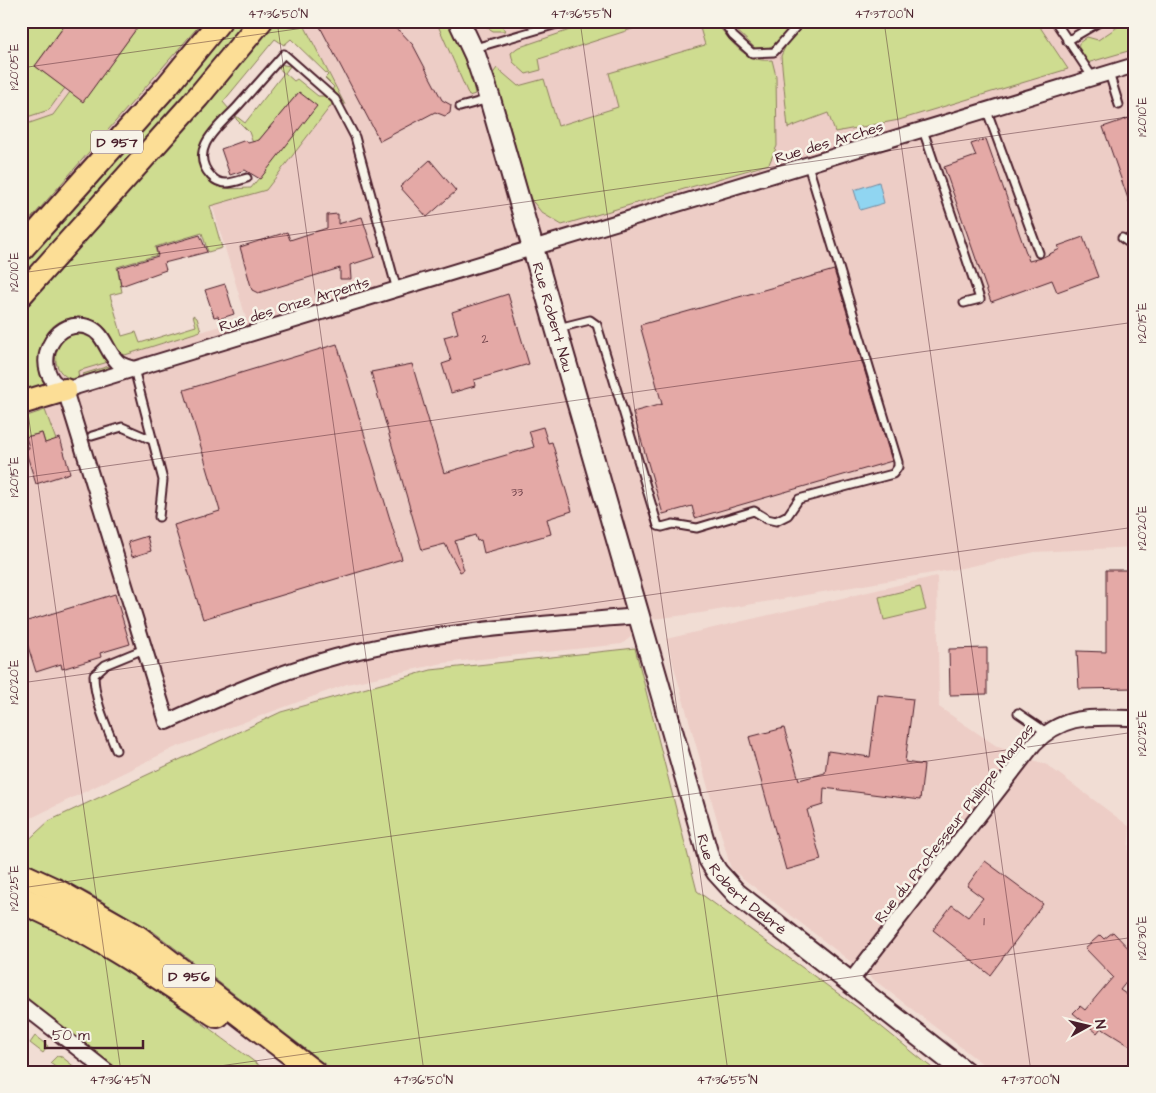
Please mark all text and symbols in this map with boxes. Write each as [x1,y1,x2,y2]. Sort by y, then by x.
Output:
text: 47°36'50"N [248,6,309,23]
text: 47°36'55"N [550,6,612,23]
text: 47°37'00"N [854,6,914,23]
text: 1°20'05"E [6,44,23,90]
text: 1°20'10"E [1134,97,1151,137]
street label: Rue des Arches [772,116,886,169]
road number: D 957 [91,130,143,154]
text: 1°20'10"E [6,252,23,292]
street label: Rue Robert Nau [527,260,578,375]
street label: Rue des Onze Arpents [216,271,372,337]
text: 1°20'15"E [1134,303,1151,343]
house number: 2 [482,331,489,348]
text: 1°20'15"E [6,457,23,497]
house number: 33 [511,484,523,501]
text: 1°20'20"E [1134,506,1151,550]
text: 1°20'20"E [6,660,23,704]
text: 1°20'25"E [1134,710,1151,756]
street label: Rue du Professeur Philippe Maupas [870,719,1039,927]
street label: Rue Robert Debré [691,832,791,940]
text: 1°20'25"E [6,865,23,911]
house number: 1 [983,913,985,930]
text: 1°20'30"E [1134,916,1151,960]
road number: D 956 [163,964,215,988]
north arrow [1064,1000,1114,1050]
scale bar [45,1018,142,1050]
text: N [1089,1019,1110,1030]
text: 50 m [52,1025,90,1046]
text: 47°36'45"N [90,1072,151,1089]
text: 47°36'50"N [393,1072,454,1089]
text: 47°36'55"N [696,1072,758,1089]
text: 47°37'00"N [1000,1072,1060,1089]

